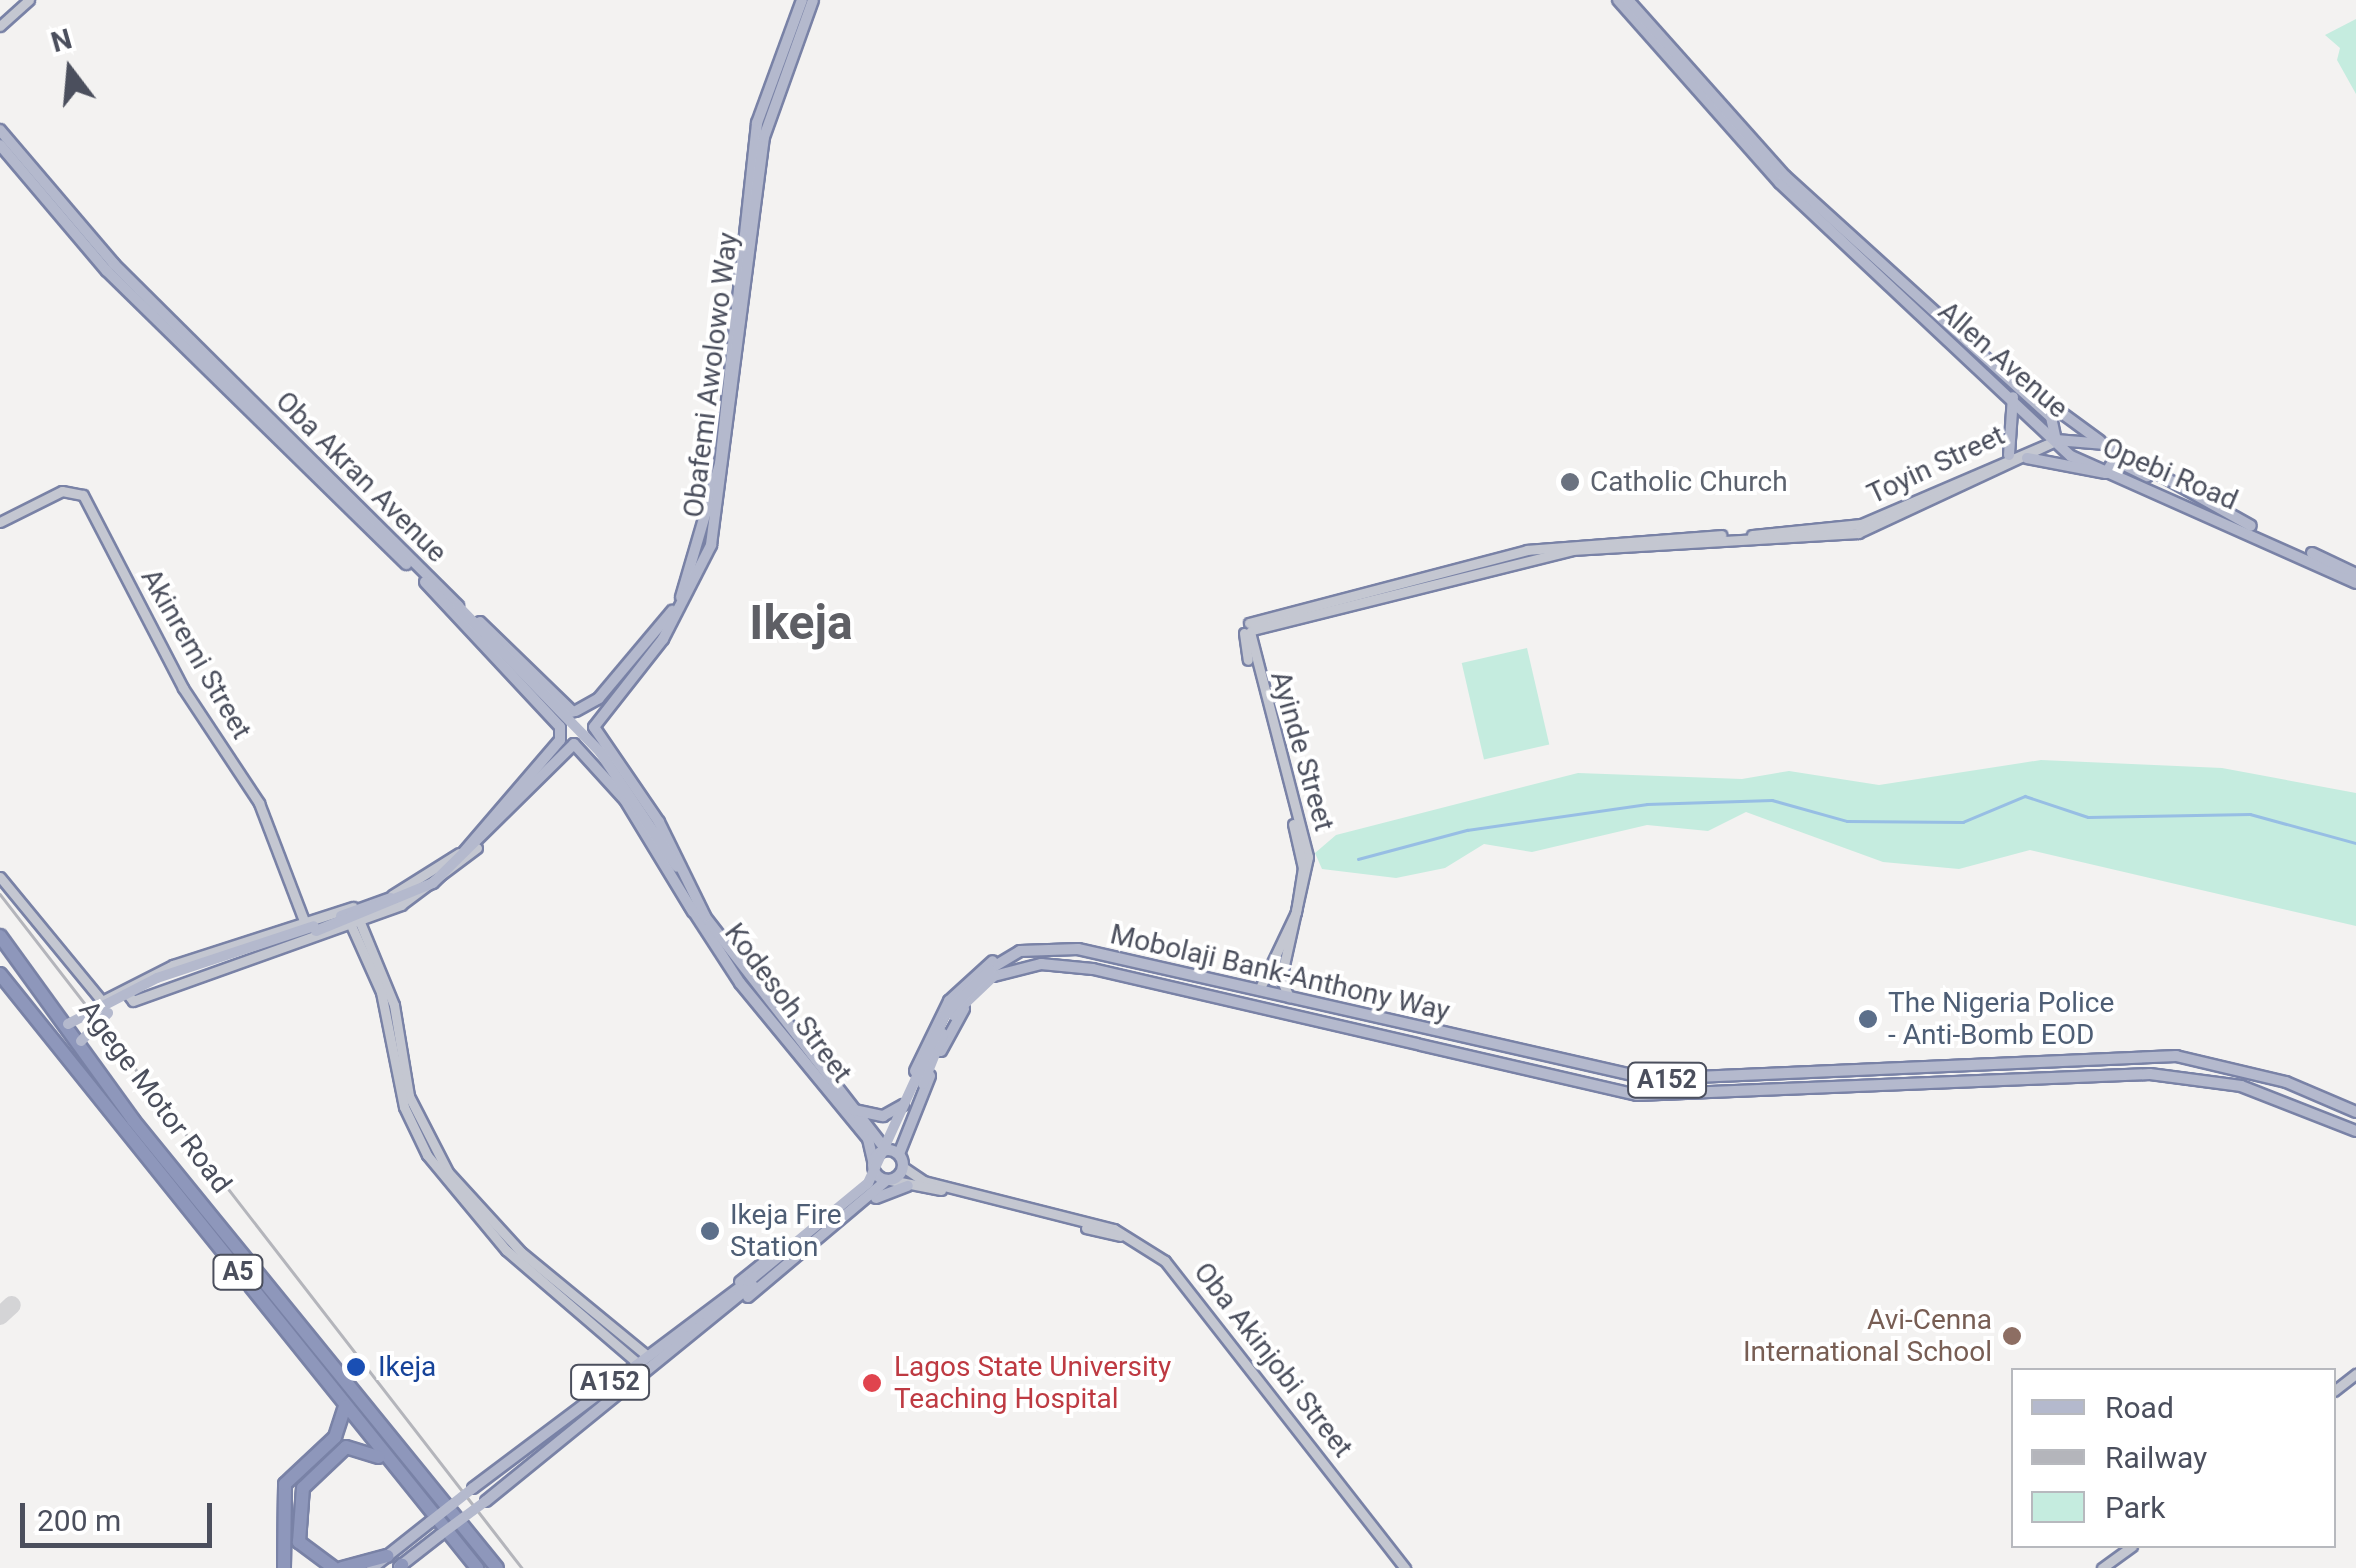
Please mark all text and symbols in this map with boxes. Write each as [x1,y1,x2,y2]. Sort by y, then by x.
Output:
north arrow [20,20,120,120]
text: N [48,22,76,59]
street label: Obafemi Awolowo Way [677,231,745,519]
street label: Allen Avenue [1931,295,2075,425]
street label: Oba Akran Avenue [269,385,453,569]
street label: Toyin Street [1862,419,2010,511]
street label: Opebi Road [2097,430,2243,518]
place label: Catholic Church [1590,465,1788,499]
marker: Catholic Church [1559,471,1581,493]
street label: Akinremi Street [134,563,258,745]
district label: Ikeja [749,594,853,652]
street label: Ayinde Street [1263,667,1341,835]
street label: Kodesoh Street [717,917,859,1089]
street label: Mobolaji Bank-Anthony Way [1107,918,1453,1028]
place label: The Nigeria Police - Anti-Bomb EOD [1888,986,2114,1052]
street label: Agege Motor Road [72,994,238,1200]
marker: The Nigeria Police - Anti-Bomb EOD [1857,1008,1879,1030]
road number: A152 [1627,1060,1707,1100]
place label: Ikeja Fire Station [730,1198,842,1264]
marker: Ikeja Fire Station [699,1220,721,1242]
road number: A5 [210,1252,266,1292]
street label: Oba Akinjobi Street [1187,1256,1359,1464]
place label: Avi-Cenna International School [1743,1303,1992,1369]
marker: Avi-Cenna International School [2001,1325,2023,1347]
place label: Ikeja [378,1350,436,1384]
place label: Lagos State University Teaching Hospital [894,1350,1171,1416]
marker: Ikeja [343,1354,369,1380]
road number: A152 [570,1362,650,1402]
legend [2011,1368,2336,1548]
marker: Lagos State University Teaching Hospital [859,1370,885,1396]
text: Road [2105,1390,2174,1425]
text: Railway [2105,1440,2207,1475]
scale bar [25,1483,218,1545]
text: Park [2105,1490,2165,1525]
text: 200 m [37,1503,121,1538]

